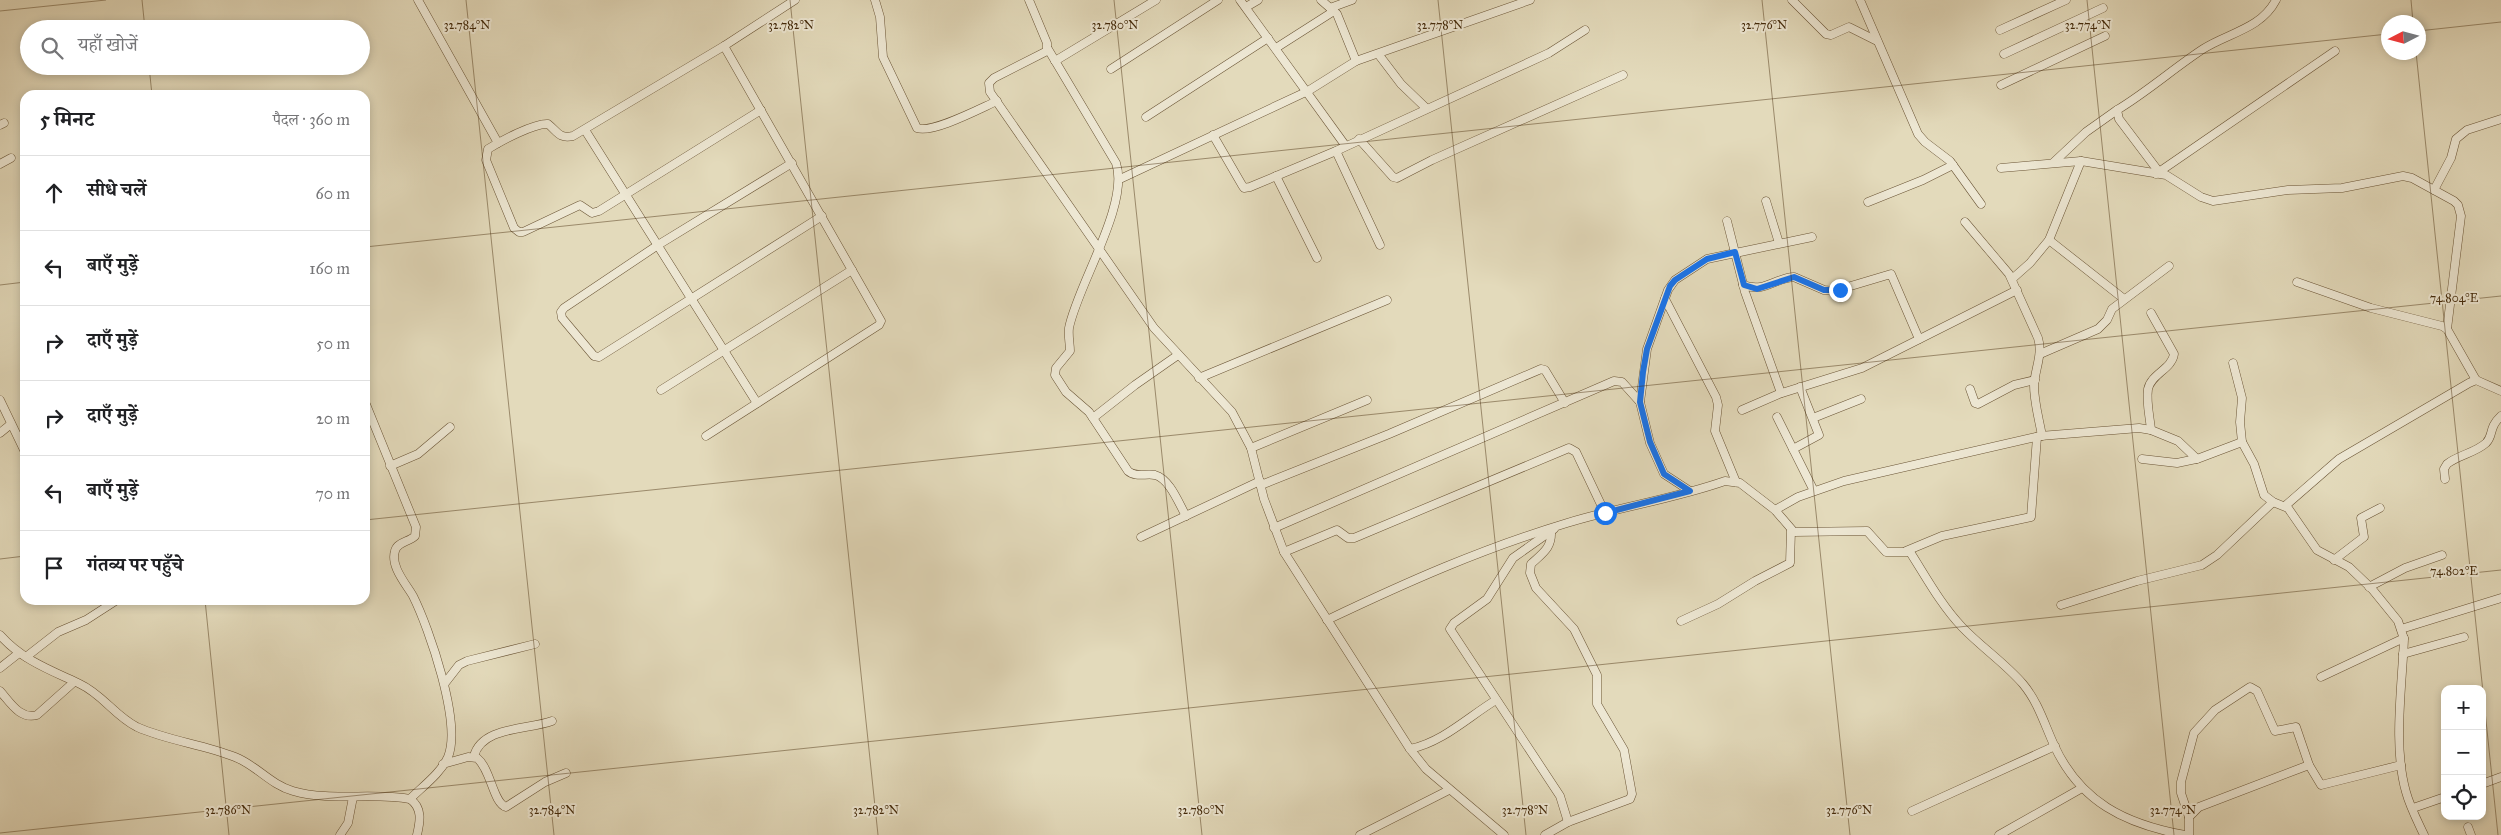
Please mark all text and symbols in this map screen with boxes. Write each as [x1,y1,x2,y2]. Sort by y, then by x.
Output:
north arrow [2381,15,2426,60]
text: 32.784°N [444,18,490,32]
text: 32.782°N [768,18,814,32]
text: 32.780°N [1091,18,1139,32]
text: 32.778°N [1417,18,1463,32]
text: 32.776°N [1741,18,1787,32]
text: 32.774°N [2065,18,2111,32]
search box [20,20,370,75]
text: यहाँ खोजें [78,33,138,56]
icon: search [38,34,66,62]
text: 5 मिनट [40,106,94,132]
text: पैदल · 360 m [273,110,350,129]
text: सीधे चलें [87,178,146,201]
icon: ahead [40,179,68,207]
text: 60 m [316,184,350,203]
text: बाएँ मुड़ें [87,253,138,276]
icon: left [40,254,68,282]
text: 160 m [309,259,350,278]
route end [1829,279,1852,302]
text: 74.804°E [2430,291,2479,305]
text: दाएँ मुड़ें [87,328,138,351]
icon: right [40,329,68,357]
text: 50 m [316,334,350,353]
text: दाएँ मुड़ें [87,403,138,426]
icon: right [40,404,68,432]
text: 20 m [316,409,350,428]
text: बाएँ मुड़ें [87,478,138,501]
icon: left [40,479,68,507]
text: 70 m [315,484,350,503]
route start [1594,502,1617,525]
text: गंतव्य पर पहुँचे [87,553,183,576]
icon: arrive [40,554,68,582]
text: 74.802°E [2430,564,2478,578]
map controls [2441,685,2486,820]
button: + [2441,685,2486,730]
button: − [2441,730,2486,775]
button: locate [2441,775,2486,820]
text: 32.786°N [205,803,251,817]
text: 32.784°N [529,803,575,817]
text: 32.782°N [853,803,899,817]
text: 32.780°N [1177,803,1225,817]
text: 32.778°N [1502,803,1548,817]
text: 32.776°N [1826,803,1872,817]
text: 32.774°N [2150,803,2196,817]

